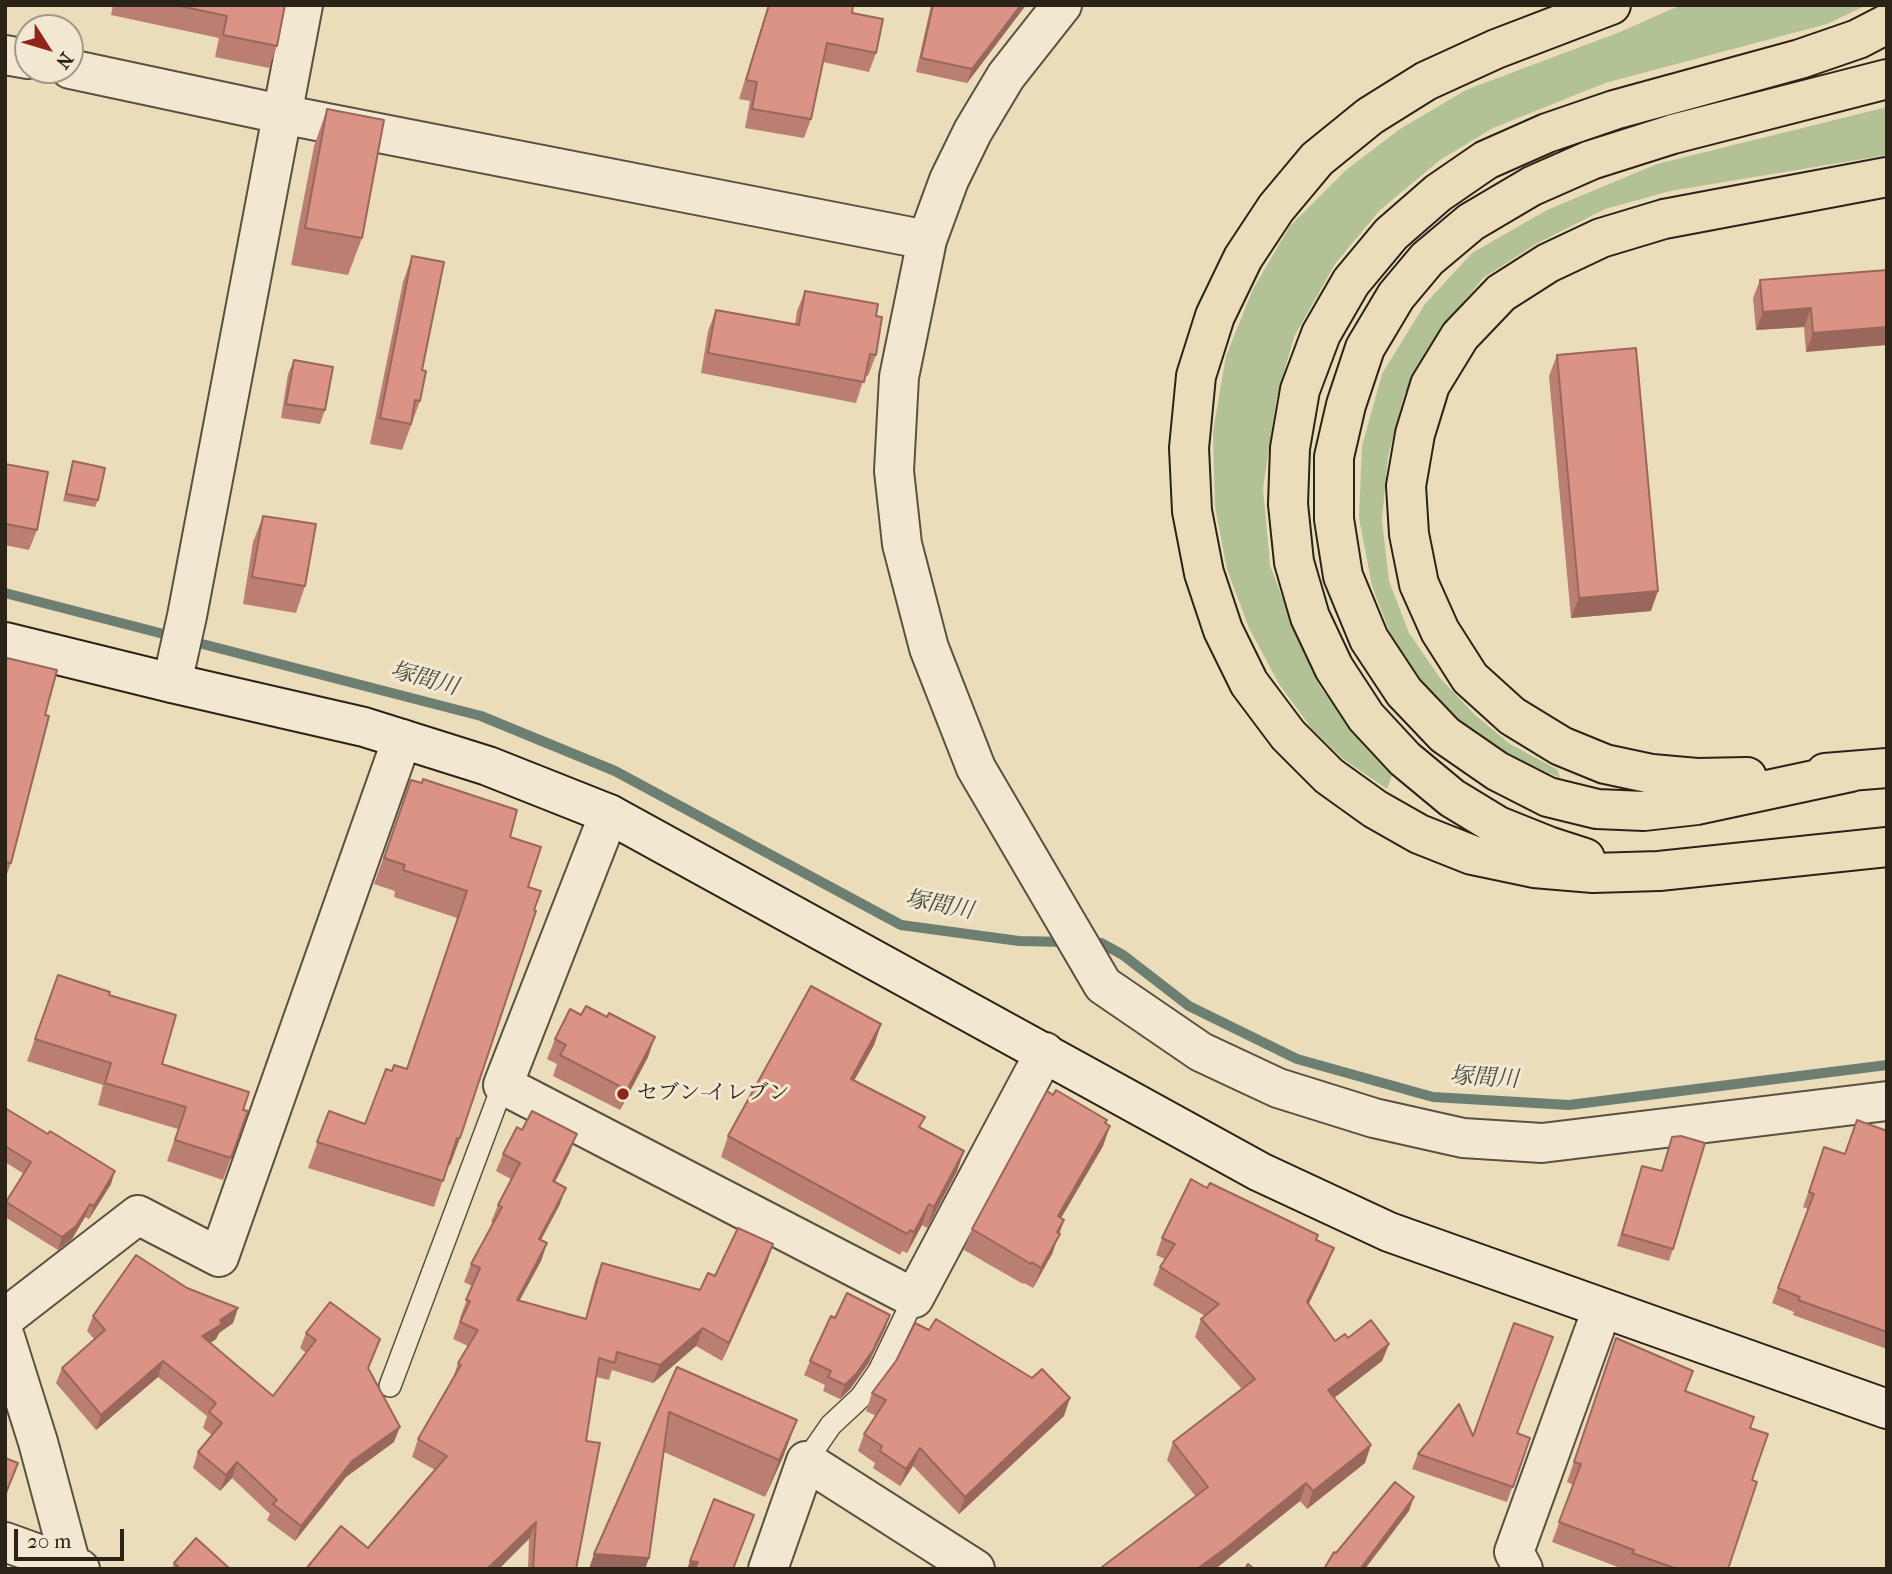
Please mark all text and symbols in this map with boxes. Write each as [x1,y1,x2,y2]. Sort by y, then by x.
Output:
north arrow [14,14,84,84]
text: N [51,48,77,73]
water label: 塚間川 [387,658,461,702]
water label: 塚間川 [903,886,975,926]
water label: 塚間川 [1449,1063,1519,1095]
place label: セブン-イレブン [637,1081,789,1107]
marker: セブン-イレブン [615,1086,631,1102]
scale bar [18,1514,128,1558]
text: 20 m [27,1529,71,1553]

